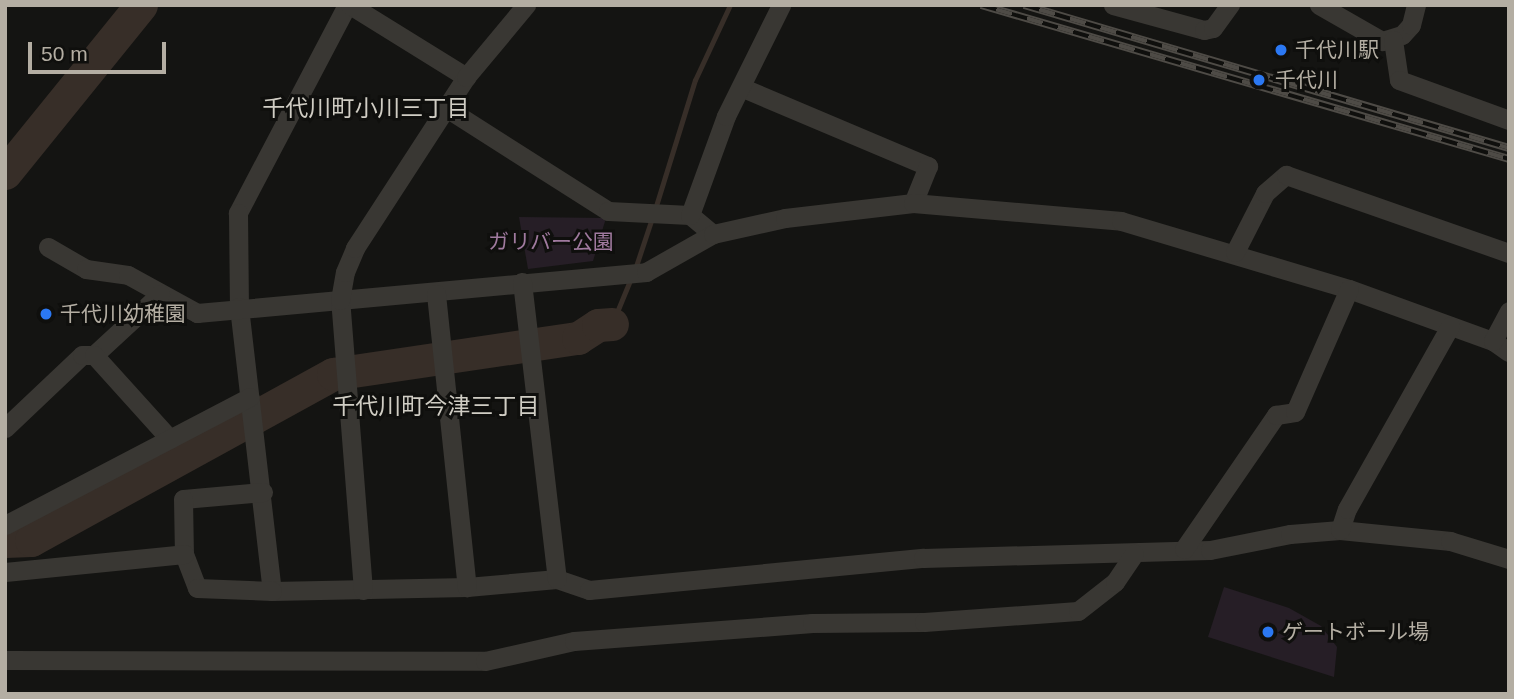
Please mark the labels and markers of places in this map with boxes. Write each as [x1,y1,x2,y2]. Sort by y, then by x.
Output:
place label: 千代川駅 [1295,37,1379,63]
marker: 千代川駅 [1273,42,1289,58]
place label: 千代川 [1275,67,1338,93]
marker: 千代川 [1249,70,1269,90]
place label: 千代川幼稚園 [60,301,186,327]
marker: 千代川幼稚園 [38,306,54,322]
place label: ゲートボール場 [1282,619,1429,645]
marker: ゲートボール場 [1260,624,1276,640]

